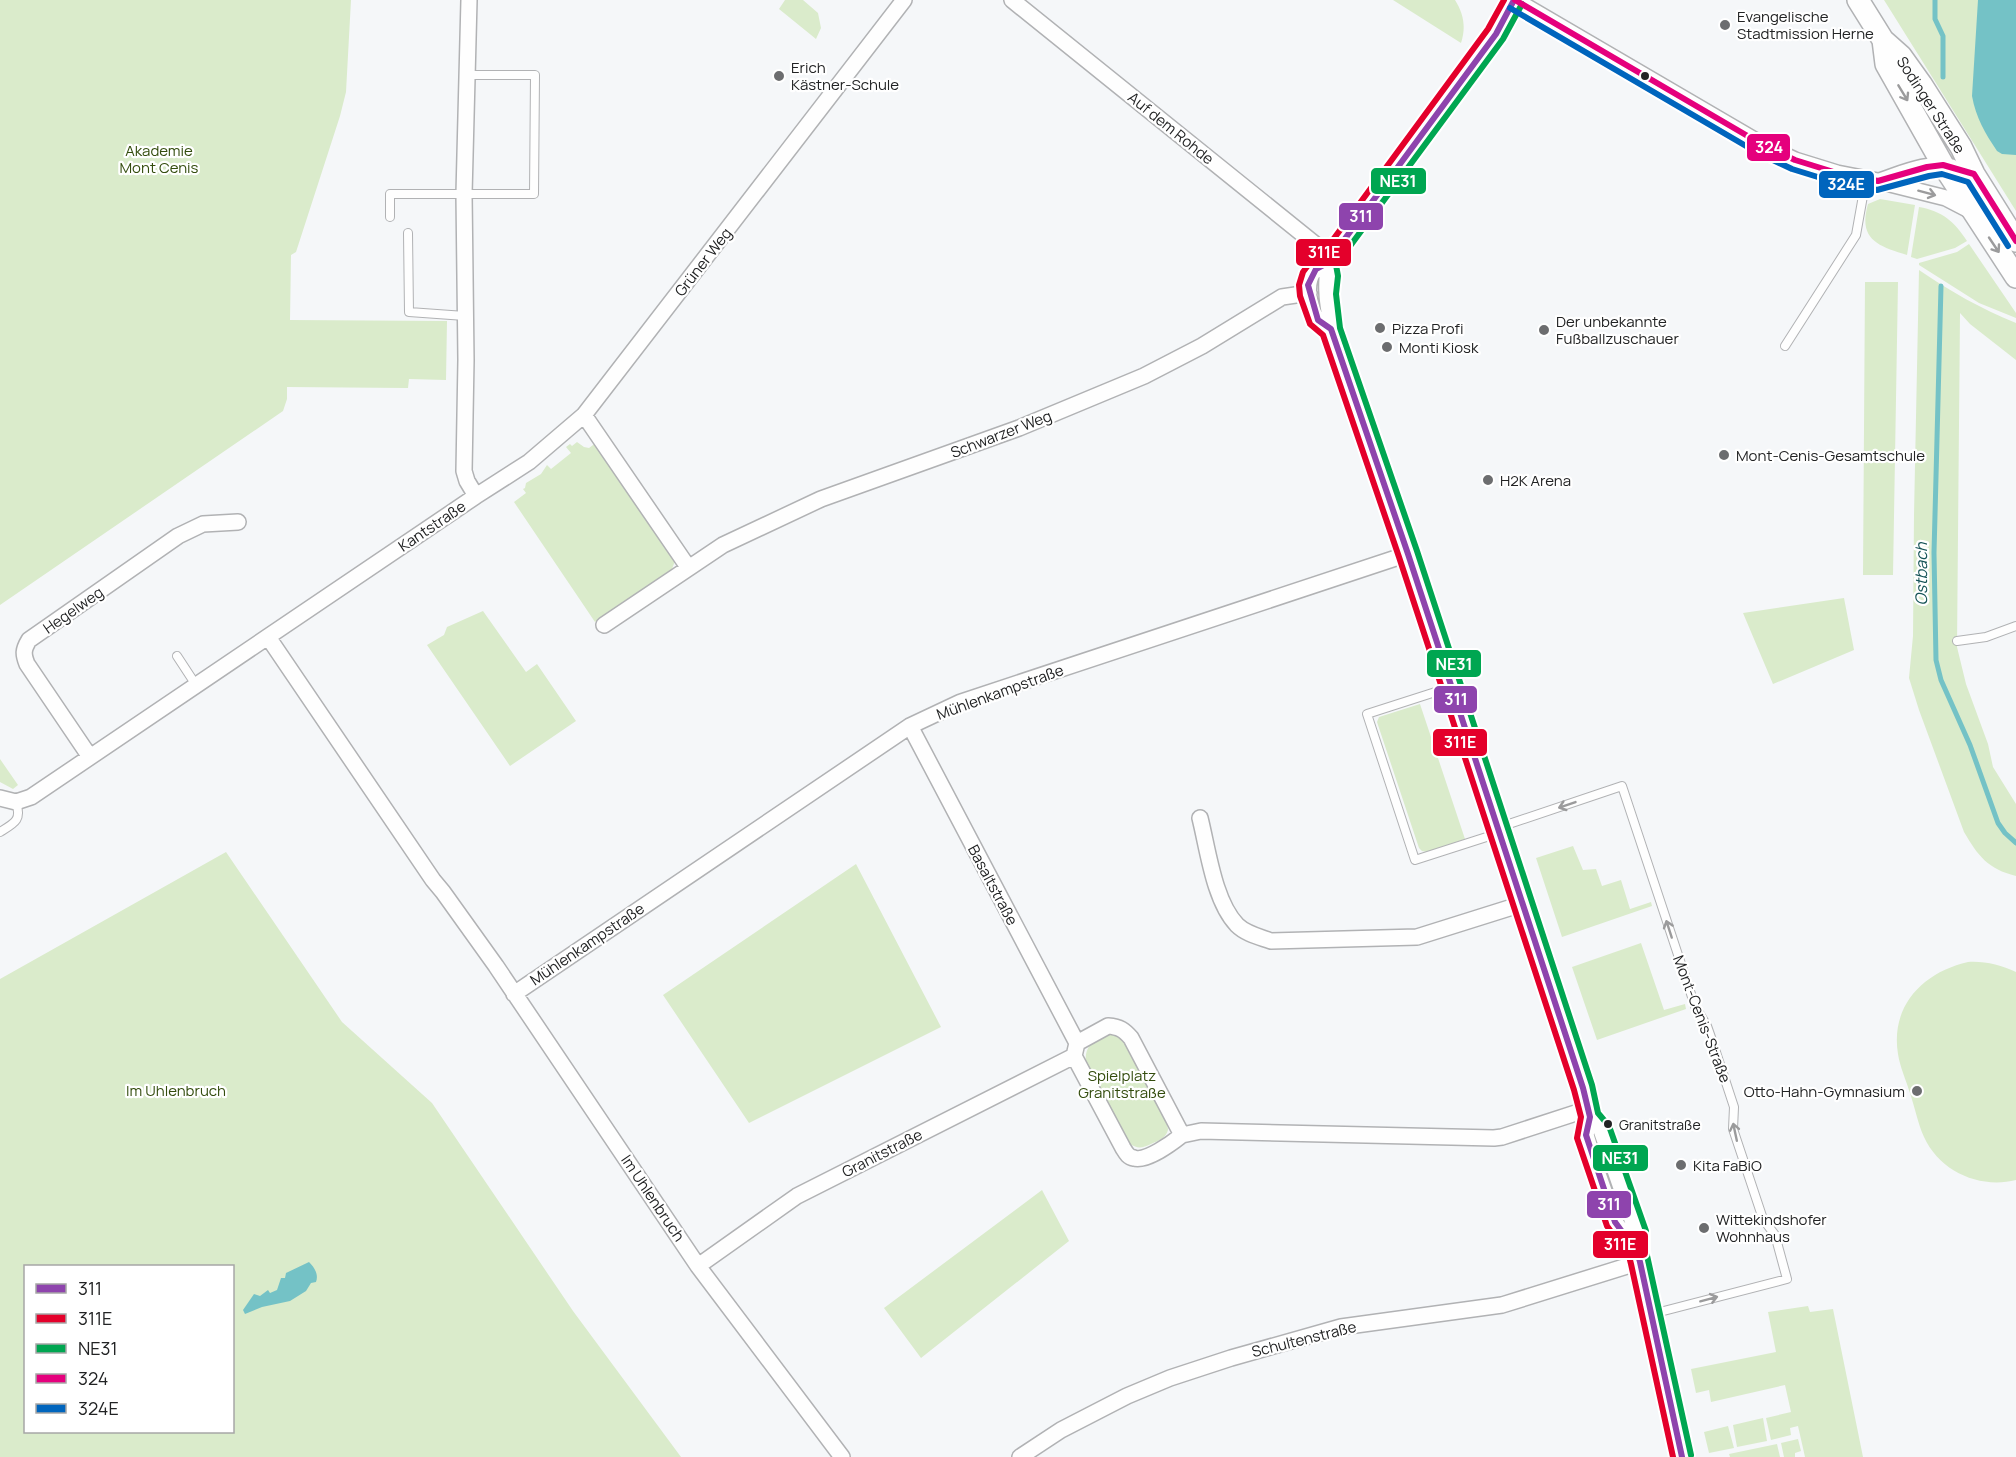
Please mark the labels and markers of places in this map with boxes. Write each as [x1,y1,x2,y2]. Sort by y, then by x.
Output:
place label: Evangelische Stadtmission Herne [1737,6,1874,44]
marker: Evangelische Stadtmission Herne [1718,18,1732,32]
place label: Erich Kästner-Schule [791,57,899,95]
marker: Erich Kästner-Schule [772,69,786,83]
unlabelled marker [1639,70,1651,82]
place label: Der unbekannte Fußballzuschauer [1556,311,1679,349]
place label: Pizza Profi [1392,318,1464,339]
marker: Pizza Profi [1373,321,1387,335]
marker: Der unbekannte Fußballzuschauer [1537,323,1551,337]
place label: Monti Kiosk [1399,337,1479,358]
marker: Monti Kiosk [1380,340,1394,354]
place label: Mont-Cenis-Gesamtschule [1736,445,1925,466]
marker: Mont-Cenis-Gesamtschule [1717,448,1731,462]
place label: H2K Arena [1500,470,1571,491]
marker: H2K Arena [1481,473,1495,487]
place label: Otto-Hahn-Gymnasium [1744,1081,1905,1102]
marker: Otto-Hahn-Gymnasium [1910,1084,1924,1098]
place label: Granitstraße [1619,1115,1701,1134]
marker: Granitstraße [1602,1118,1614,1130]
place label: Kita FaBiO [1693,1155,1762,1176]
marker: Kita FaBiO [1674,1158,1688,1172]
place label: Wittekindshofer Wohnhaus [1716,1209,1827,1247]
marker: Wittekindshofer Wohnhaus [1697,1221,1711,1235]

